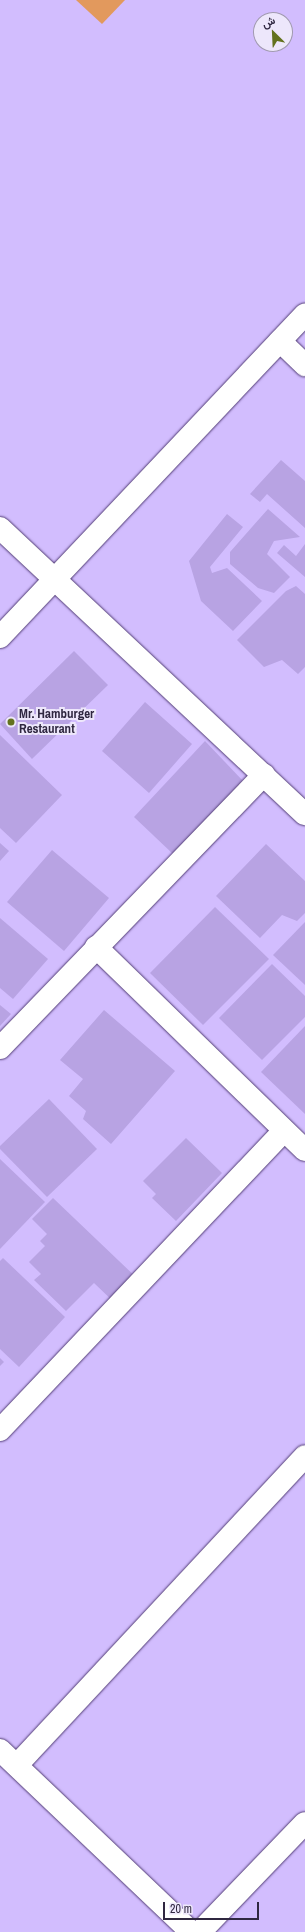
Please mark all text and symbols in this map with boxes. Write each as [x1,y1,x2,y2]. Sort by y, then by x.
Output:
north arrow [253,12,293,52]
text: ش [260,13,277,31]
place label: Mr. Hamburger Restaurant [19,707,94,738]
marker: Mr. Hamburger Restaurant [6,717,16,727]
scale bar [165,1894,261,1920]
text: 20 m [170,1901,192,1917]

